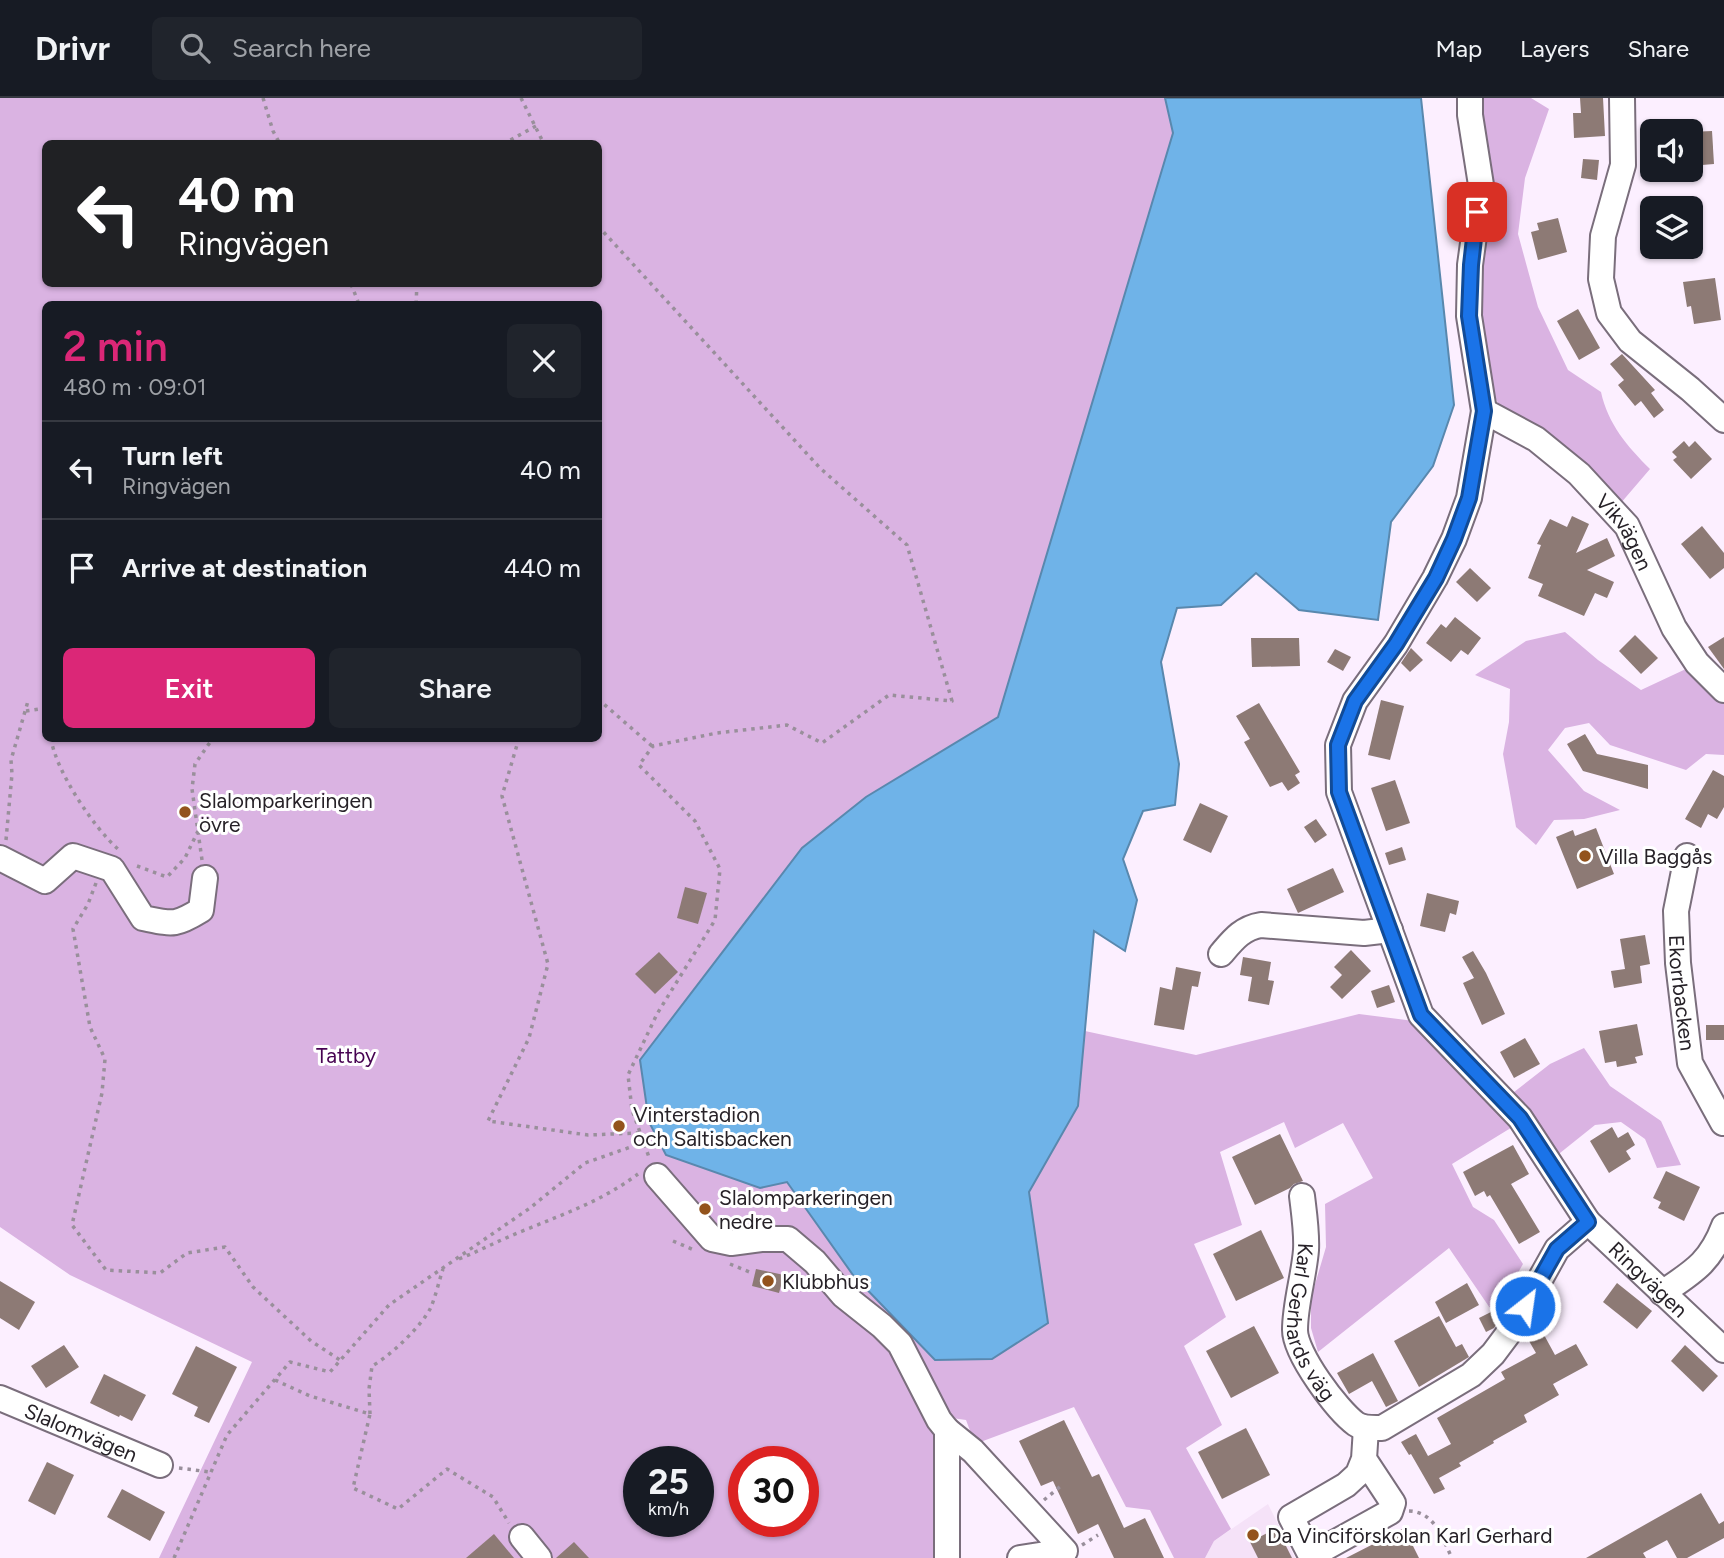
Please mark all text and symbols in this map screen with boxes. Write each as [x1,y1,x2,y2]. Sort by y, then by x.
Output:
search box [152,17,642,80]
text: Drivr [35,29,110,68]
icon: search [176,29,214,67]
text: Search here [232,32,371,64]
text: Map [1435,34,1482,63]
text: Layers [1520,34,1589,63]
text: Share [1627,34,1689,63]
map controls [1640,119,1703,259]
button: sound [1640,119,1703,182]
text: 40 m [178,165,295,224]
icon: left [63,168,154,259]
pin [1447,182,1507,242]
icon: arrive [1458,193,1496,231]
button: layers [1640,196,1703,259]
text: Ringvägen [178,225,329,263]
text: 2 min [63,321,168,372]
button: close [507,324,581,398]
text: 480 m · 09:01 [63,373,206,401]
text: Turn left [122,440,223,472]
icon: left [63,451,101,489]
text: 40 m [520,454,581,486]
text: Ringvägen [122,472,231,500]
street label: Vikvägen [1591,488,1658,574]
icon: arrive [63,549,101,587]
text: Arrive at destination [122,552,367,584]
text: 440 m [503,552,581,584]
button: Exit [63,648,315,728]
button: Share [329,648,581,728]
place label: Slalomparkeringen övre [199,788,373,837]
marker: Slalomparkeringen övre [177,804,193,820]
place label: Villa Baggås [1599,844,1712,869]
marker: Villa Baggås [1577,848,1593,864]
street label: Ekorrbacken [1664,934,1701,1052]
park label: Tattby [316,1043,376,1068]
place label: Vinterstadion och Saltisbacken [633,1102,792,1151]
marker: Vinterstadion och Saltisbacken [611,1118,627,1134]
place label: Slalomparkeringen nedre [719,1185,893,1234]
marker: Slalomparkeringen nedre [697,1201,713,1217]
street label: Ringvägen [1604,1236,1693,1322]
street label: Karl Gerhards väg [1282,1242,1341,1406]
place label: Klubbhus [782,1269,869,1294]
position arrow [1488,1269,1562,1343]
marker: Klubbhus [760,1273,776,1289]
street label: Slalomvägen [21,1397,141,1467]
speed limit sign: 30 [728,1446,819,1537]
text: 25 [648,1461,689,1503]
text: km/h [648,1498,689,1520]
place label: Da Vinciförskolan Karl Gerhard [1267,1523,1552,1548]
marker: Da Vinciförskolan Karl Gerhard [1245,1527,1261,1543]

